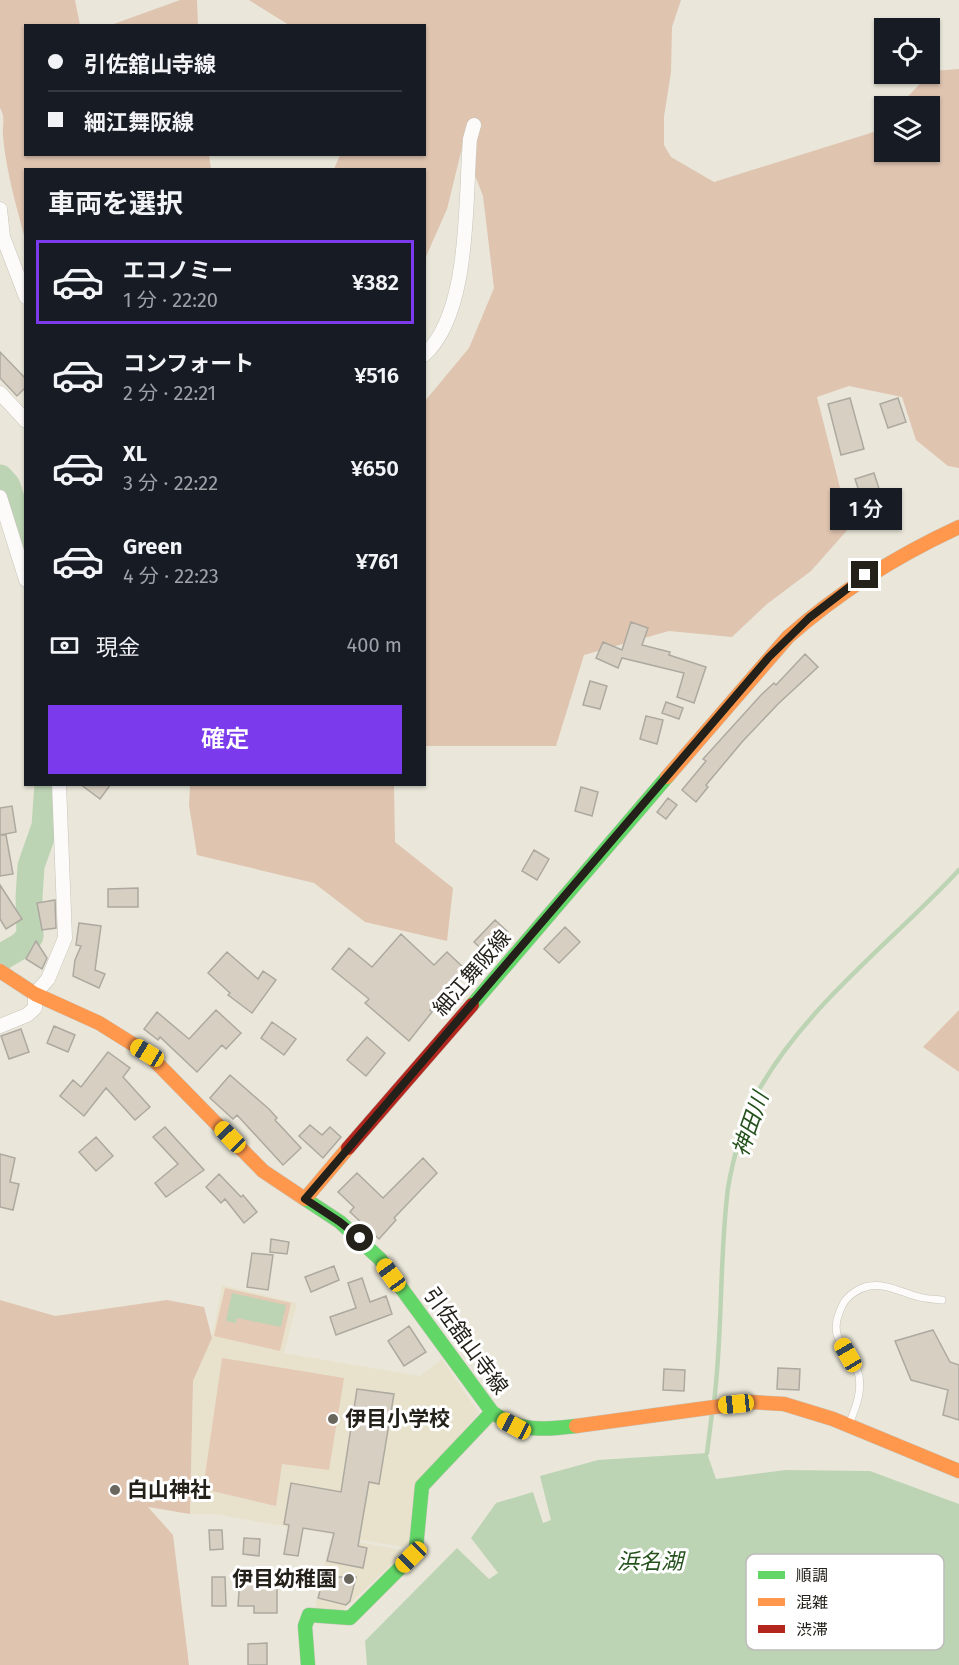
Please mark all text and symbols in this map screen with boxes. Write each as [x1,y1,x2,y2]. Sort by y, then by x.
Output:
map controls [874,18,940,162]
button: locate [874,18,940,84]
text: 引佐舘山寺線 [84,51,216,78]
button: layers [874,96,940,162]
text: 細江舞阪線 [84,109,194,136]
text: 車両を選択 [48,188,183,220]
icon: car [51,255,105,309]
text: エコノミー [123,257,233,284]
text: ¥382 [352,269,399,296]
text: 1 分 · 22:20 [123,288,218,312]
icon: car [51,348,105,402]
text: コンフォート [123,350,254,377]
text: ¥516 [354,362,399,389]
text: 2 分 · 22:21 [123,381,216,405]
text: XL [123,440,147,467]
icon: car [51,441,105,495]
text: ¥650 [351,455,399,482]
text: 3 分 · 22:22 [123,471,218,495]
callout: 1 分 [829,488,901,530]
text: 1 分 [849,497,883,521]
text: Green [123,533,182,560]
icon: car [51,534,105,588]
text: ¥761 [356,548,399,575]
route end [851,561,878,588]
text: 4 分 · 22:23 [123,564,219,588]
icon: cash [48,629,81,662]
text: 400 m [347,633,402,657]
text: 現金 [96,634,140,661]
button: 確定 [48,705,402,774]
street label: 細江舞阪線 [428,925,516,1021]
car [127,1036,167,1070]
water label: 神田川 [727,1087,775,1160]
car [211,1118,249,1156]
route start [346,1224,373,1251]
car [373,1255,409,1295]
street label: 引佐舘山寺線 [418,1282,514,1400]
car [831,1335,865,1375]
car [717,1393,755,1415]
place label: 伊目小学校 [345,1406,450,1432]
car [494,1410,534,1442]
marker: 伊目小学校 [326,1412,340,1426]
place label: 白山神社 [127,1477,211,1503]
marker: 白山神社 [108,1483,122,1497]
car [392,1538,430,1576]
water label: 浜名湖 [617,1548,686,1575]
legend [746,1554,944,1650]
place label: 伊目幼稚園 [232,1566,337,1592]
text: 順調 [796,1566,828,1585]
marker: 伊目幼稚園 [342,1572,356,1586]
text: 混雑 [796,1593,828,1612]
text: 渋滞 [796,1620,828,1639]

